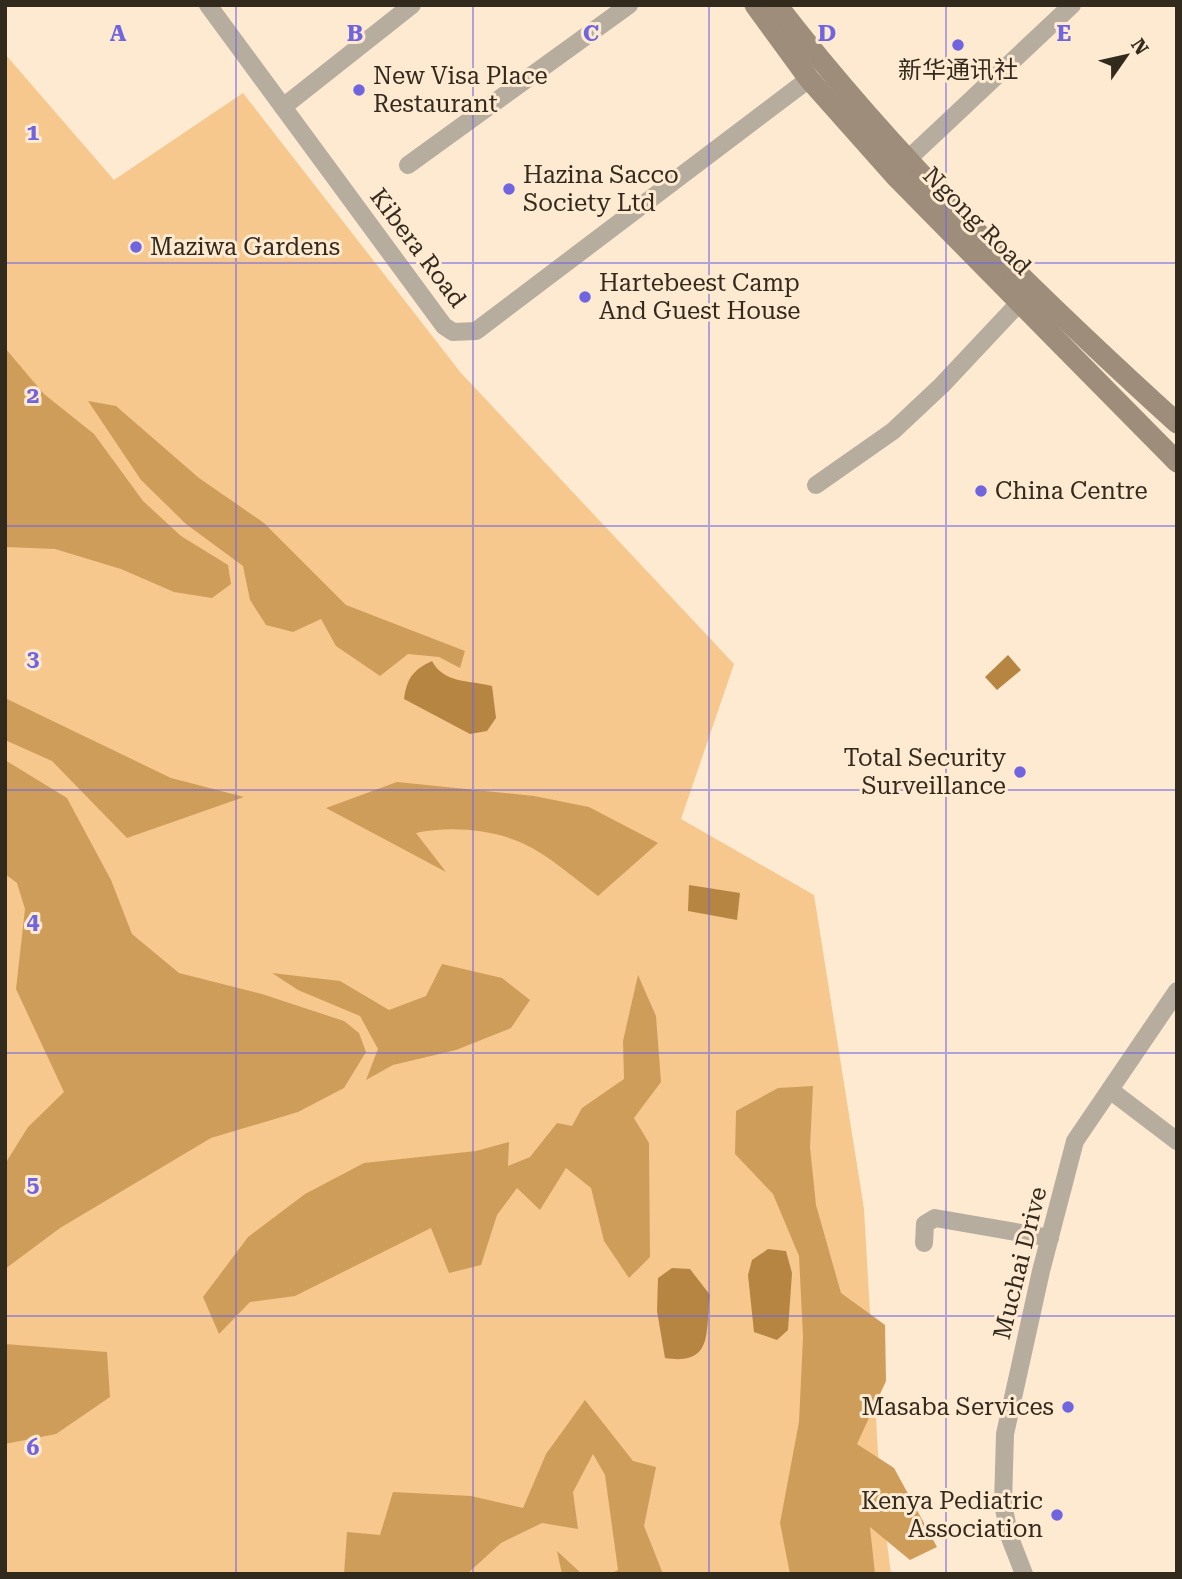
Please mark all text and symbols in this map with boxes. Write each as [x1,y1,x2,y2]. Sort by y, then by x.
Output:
text: A [110,20,127,47]
text: B [347,20,363,47]
text: C [583,20,599,47]
text: D [818,20,836,47]
text: E [1057,20,1071,47]
north arrow [1091,21,1161,91]
text: N [1126,34,1154,60]
marker: 新华通讯社 [950,37,966,53]
place label: 新华通讯社 [898,56,1018,84]
place label: New Visa Place Restaurant [373,62,548,118]
marker: New Visa Place Restaurant [351,82,367,98]
text: 1 [27,119,40,146]
place label: Hazina Sacco Society Ltd [523,161,679,217]
street label: Ngong Road [917,161,1037,281]
marker: Hazina Sacco Society Ltd [501,181,517,197]
street label: Kibera Road [364,183,472,313]
place label: Maziwa Gardens [150,233,340,261]
marker: Maziwa Gardens [128,239,144,255]
place label: Hartebeest Camp And Guest House [599,269,800,325]
marker: Hartebeest Camp And Guest House [577,289,593,305]
text: 2 [27,382,39,409]
place label: China Centre [995,477,1148,505]
marker: China Centre [973,483,989,499]
text: 3 [27,645,40,672]
place label: Total Security Surveillance [844,744,1007,800]
marker: Total Security Surveillance [1012,764,1028,780]
text: 4 [27,908,40,935]
text: 5 [27,1171,40,1198]
street label: Muchai Drive [988,1184,1052,1342]
place label: Masaba Services [861,1393,1054,1421]
marker: Masaba Services [1060,1399,1076,1415]
text: 6 [27,1434,40,1461]
place label: Kenya Pediatric Association [861,1487,1043,1543]
marker: Kenya Pediatric Association [1049,1507,1065,1523]

